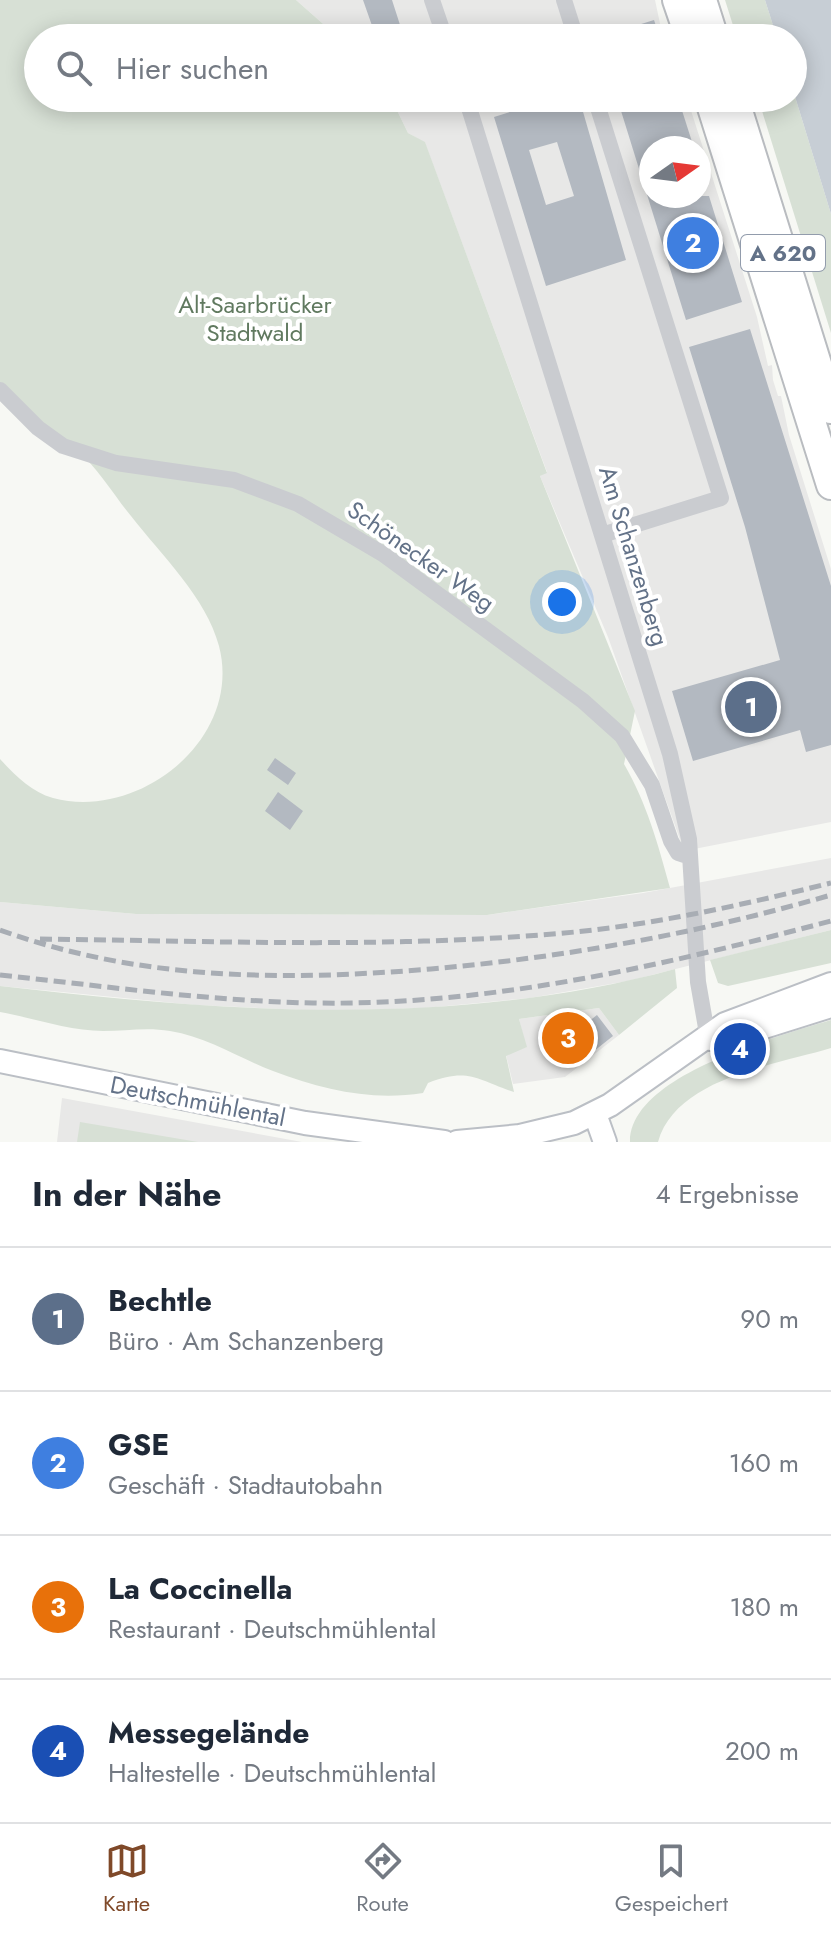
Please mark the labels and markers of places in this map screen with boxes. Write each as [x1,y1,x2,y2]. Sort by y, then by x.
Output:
pin: 2 [667,213,719,273]
pin: 1 [725,677,777,737]
pin: 3 [542,1008,594,1068]
pin: 4 [714,1019,766,1079]

